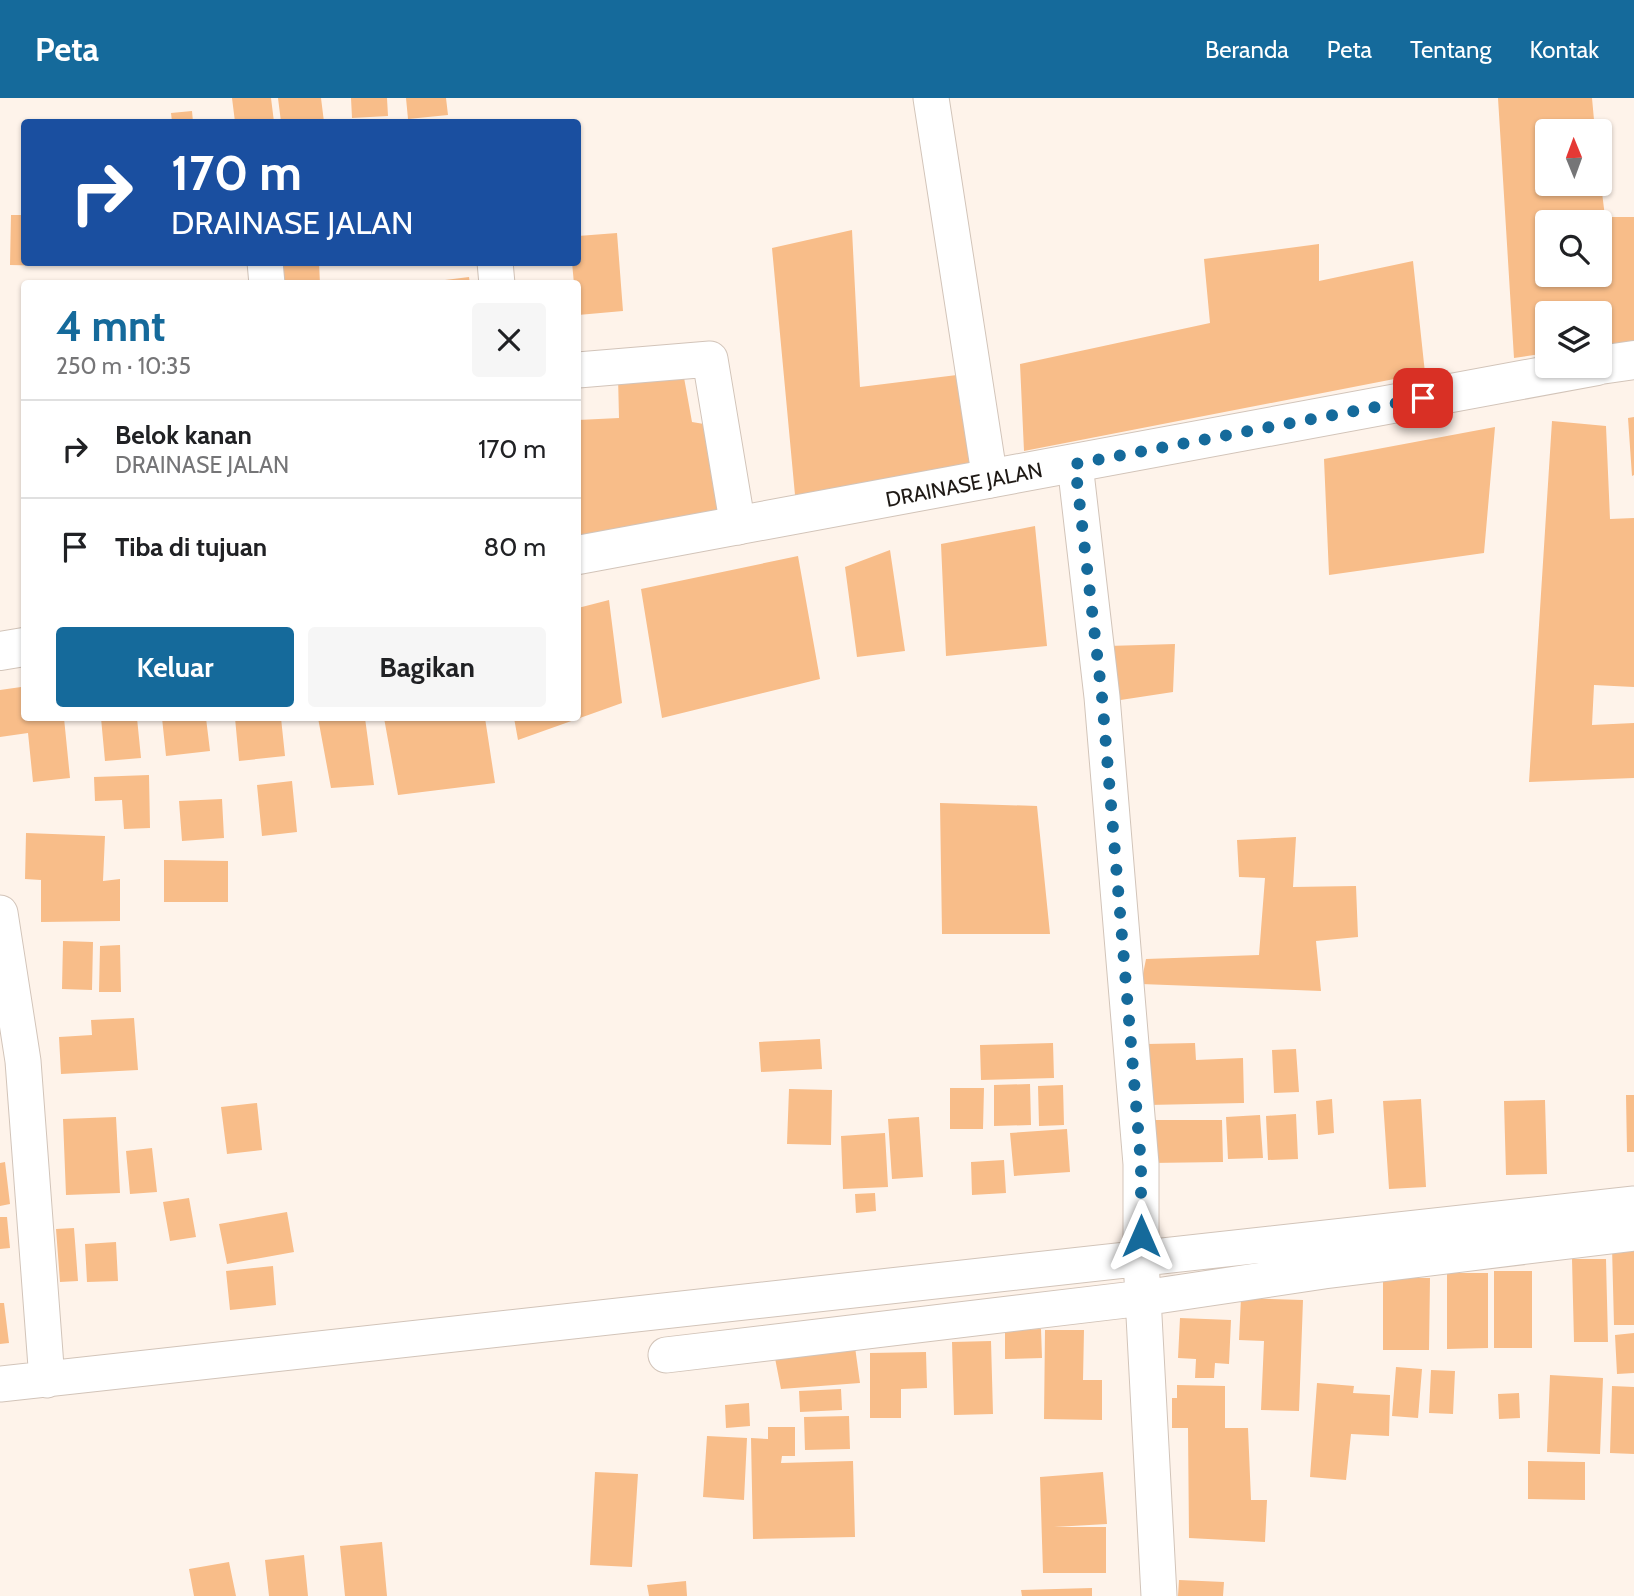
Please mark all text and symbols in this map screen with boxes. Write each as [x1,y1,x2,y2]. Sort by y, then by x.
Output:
text: Peta [35,29,99,69]
text: Beranda [1205,35,1289,64]
text: Peta [1327,35,1372,64]
text: Tentang [1410,35,1491,64]
text: Kontak [1529,35,1599,64]
north arrow [1535,119,1612,196]
map controls [1535,119,1612,378]
text: 170 m [171,143,302,202]
icon: right [56,147,147,238]
text: DRAINASE JALAN [171,203,413,242]
button: search [1535,210,1612,287]
text: 4 mnt [56,300,165,352]
button: layers [1535,301,1612,378]
button: close [472,303,546,377]
text: 250 m · 10:35 [56,352,191,380]
pin [1393,368,1453,428]
icon: arrive [1404,379,1442,417]
text: Belok kanan [115,419,252,451]
icon: right [56,430,94,468]
text: 170 m [478,433,546,465]
text: DRAINASE JALAN [115,451,289,479]
street label: DRAINASE JALAN [883,457,1044,512]
icon: arrive [56,528,94,566]
text: Tiba di tujuan [115,531,267,563]
text: 80 m [483,531,546,563]
button: Keluar [56,627,294,707]
button: Bagikan [308,627,546,707]
position arrow [1104,1199,1178,1273]

